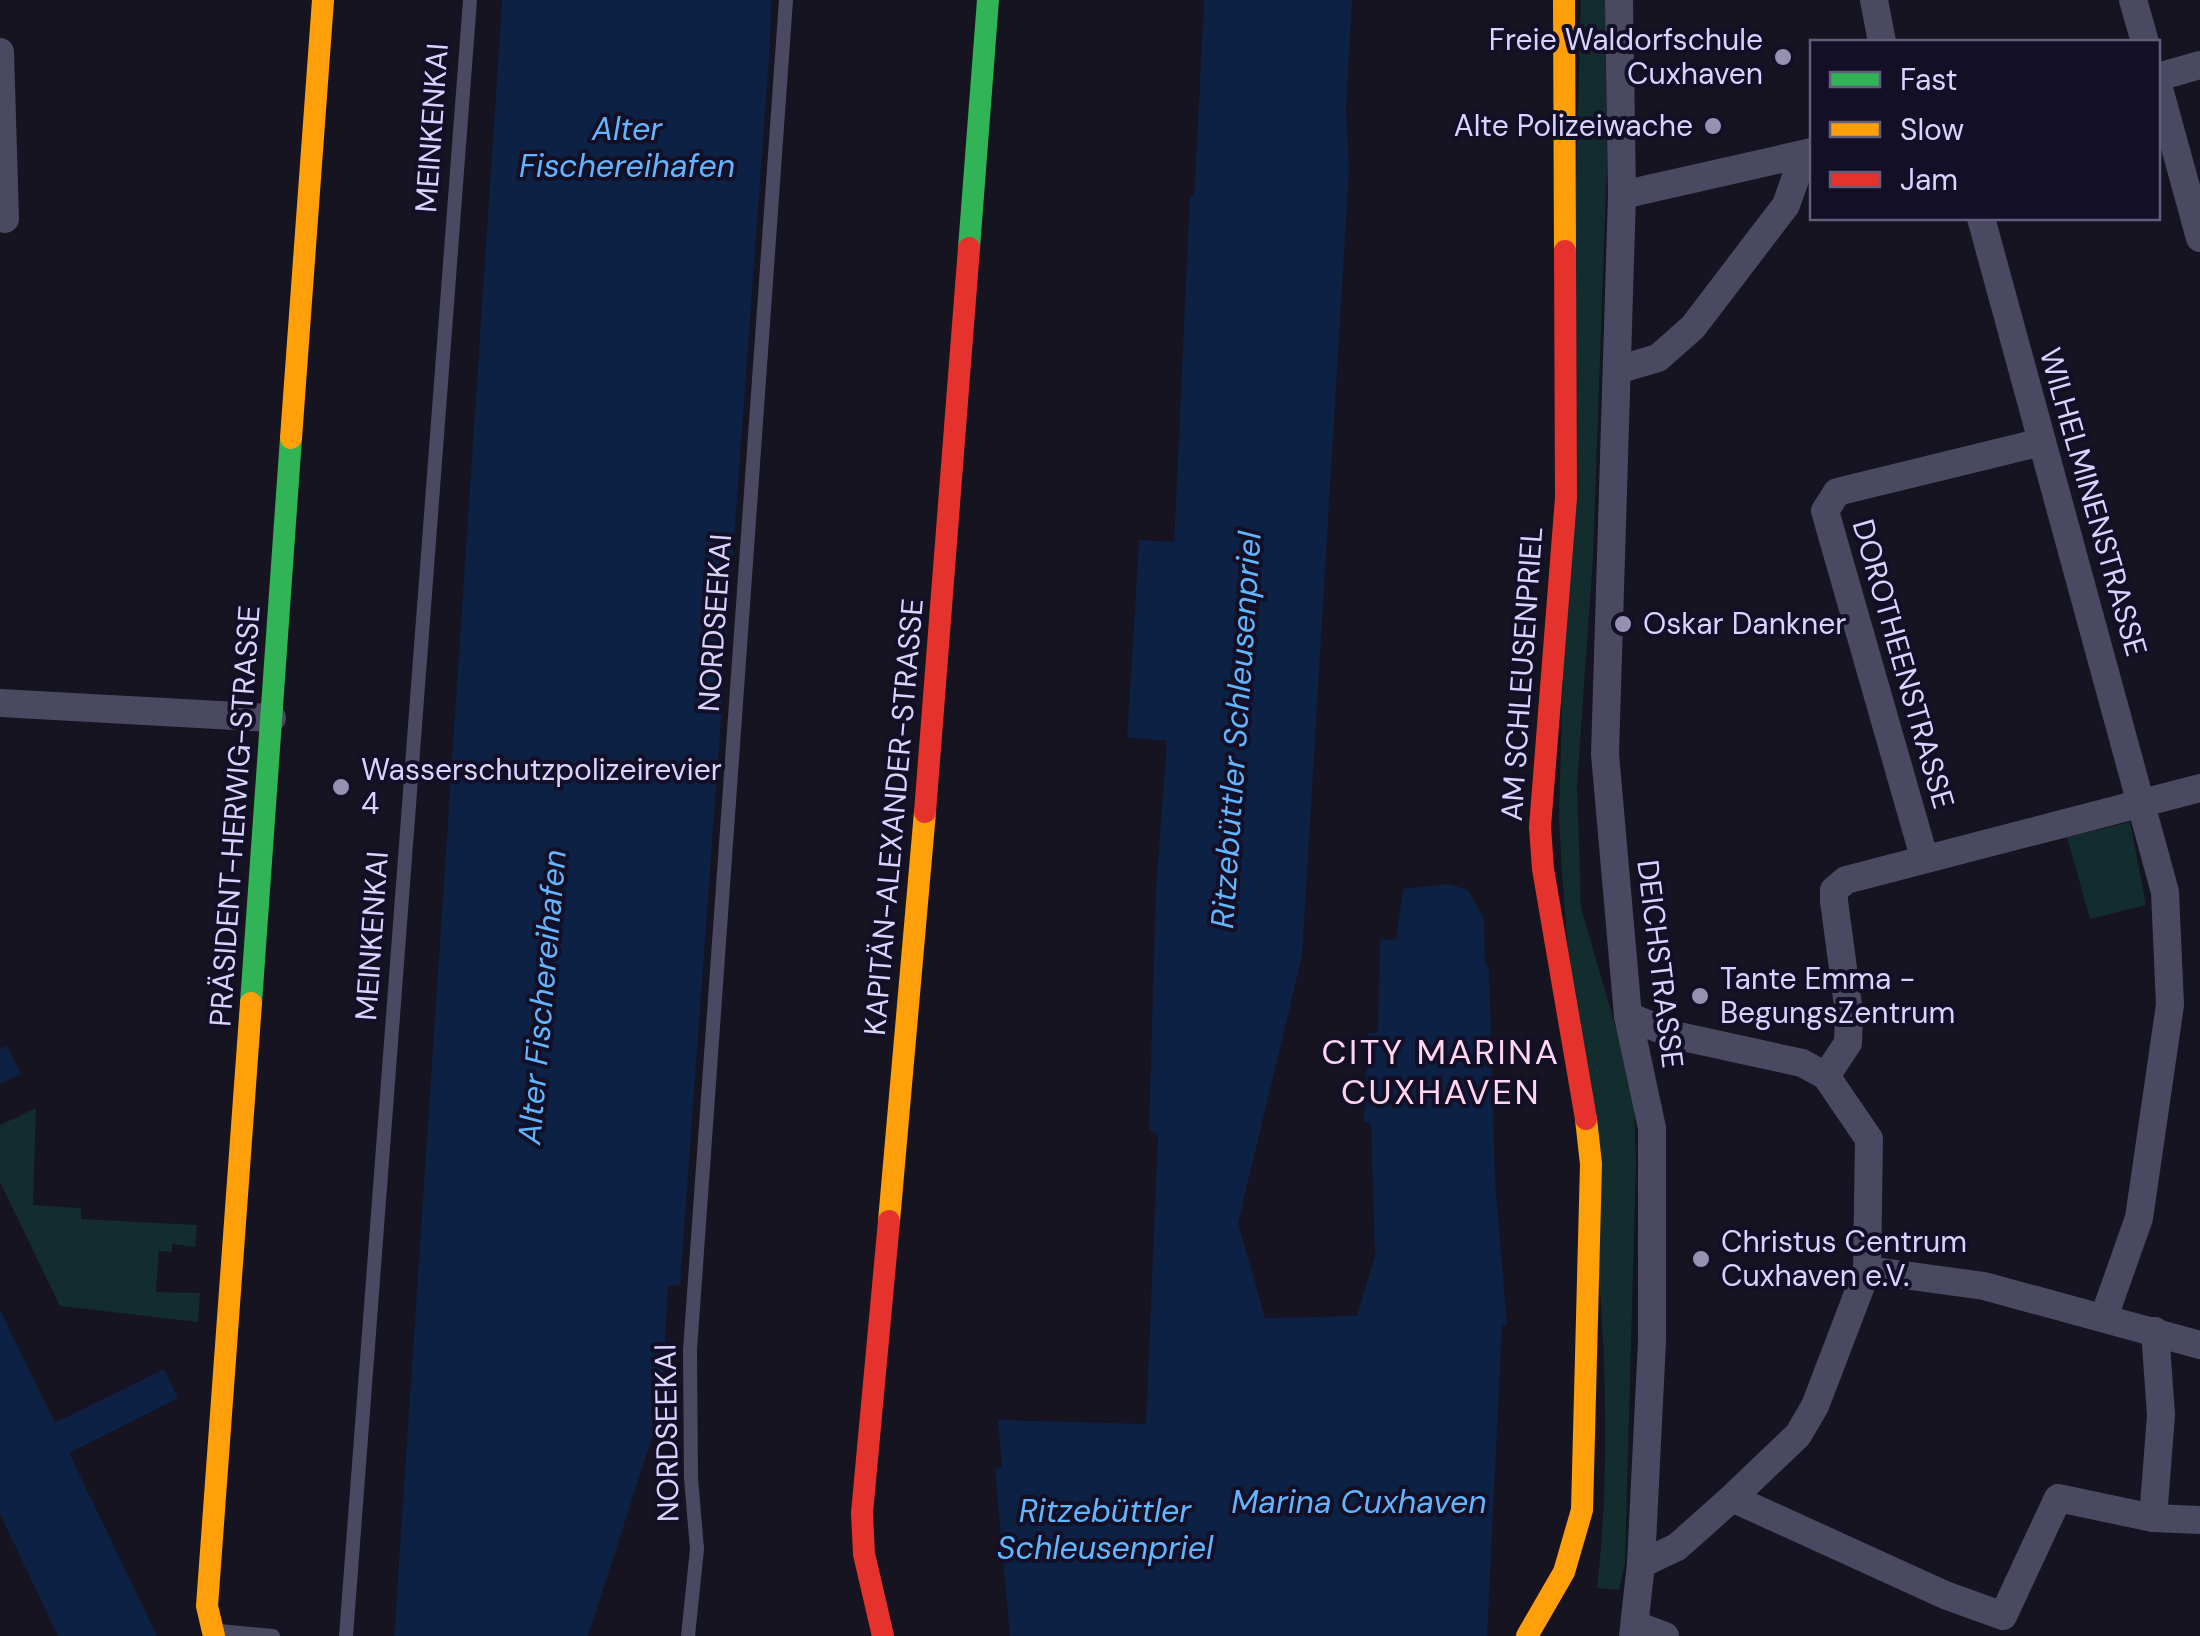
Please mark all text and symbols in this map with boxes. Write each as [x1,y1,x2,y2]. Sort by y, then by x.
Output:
place label: Freie Waldorfschule Cuxhaven [1489,20,1763,93]
legend [1810,40,2160,220]
street label: MEINKENKAI [406,42,457,214]
marker: Freie Waldorfschule Cuxhaven [1772,46,1794,68]
text: Fast [1900,60,1958,99]
place label: Alte Polizeiwache [1454,106,1693,145]
water label: Alter Fischereihafen [519,108,735,187]
text: Slow [1900,110,1964,149]
marker: Alte Polizeiwache [1702,115,1724,137]
text: Jam [1900,160,1958,199]
street label: WILHELMINENSTRASSE [2031,343,2156,661]
street label: DOROTHEENSTRASSE [1844,515,1963,813]
street label: AM SCHLEUSENPRIEL [1492,525,1551,822]
water label: Ritzebüttler Schleusenpriel [1201,529,1271,930]
street label: NORDSEEKAI [689,533,740,713]
street label: KAPITÄN-ALEXANDER-STRASSE [855,597,932,1037]
street label: PRÄSIDENT-HERWIG-STRASSE [200,604,269,1028]
place label: Oskar Dankner [1643,604,1846,643]
marker: Oskar Dankner [1612,613,1634,635]
place label: Wasserschutzpolizeirevier 4 [361,750,722,823]
marker: Wasserschutzpolizeirevier 4 [330,776,352,798]
water label: Alter Fischereihafen [508,848,576,1147]
street label: MEINKENKAI [346,850,397,1022]
street label: DEICHSTRASSE [1628,857,1693,1070]
place label: Tante Emma - BegungsZentrum [1720,959,1955,1032]
marker: Tante Emma - BegungsZentrum [1689,985,1711,1007]
district label: CITY MARINA CUXHAVEN [1321,1029,1561,1115]
place label: Christus Centrum Cuxhaven e.V. [1721,1222,1967,1295]
marker: Christus Centrum Cuxhaven e.V. [1690,1248,1712,1270]
street label: NORDSEEKAI [645,1344,688,1522]
water label: Marina Cuxhaven [1231,1481,1487,1523]
water label: Ritzebüttler Schleusenpriel [997,1490,1214,1569]

